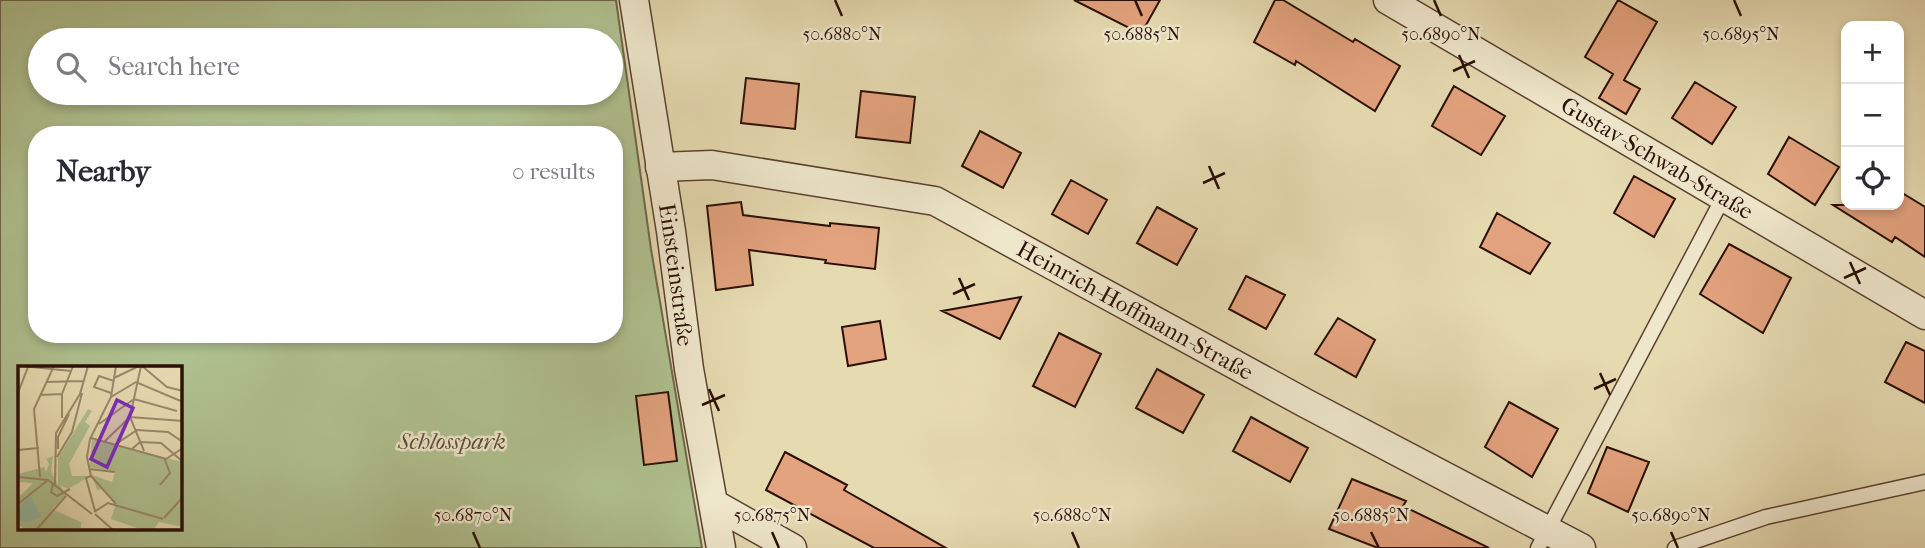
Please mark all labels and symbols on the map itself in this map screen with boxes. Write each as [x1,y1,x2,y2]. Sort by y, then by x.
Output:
text: 50.6880°N [802,24,882,45]
text: 50.6885°N [1104,24,1181,45]
text: 50.6890°N [1401,24,1481,45]
text: 50.6895°N [1702,24,1780,45]
street label: Gustav-Schwab-Straße [1556,91,1758,225]
street label: Einsteinstraße [653,201,699,348]
street label: Heinrich-Hoffmann-Straße [1012,235,1258,386]
inset map [18,366,182,530]
park label: Schlosspark [397,428,506,455]
text: 50.6870°N [434,505,513,526]
text: 50.6875°N [734,505,811,526]
text: 50.6880°N [1032,505,1112,526]
text: 50.6885°N [1333,505,1410,526]
text: 50.6890°N [1631,505,1711,526]

